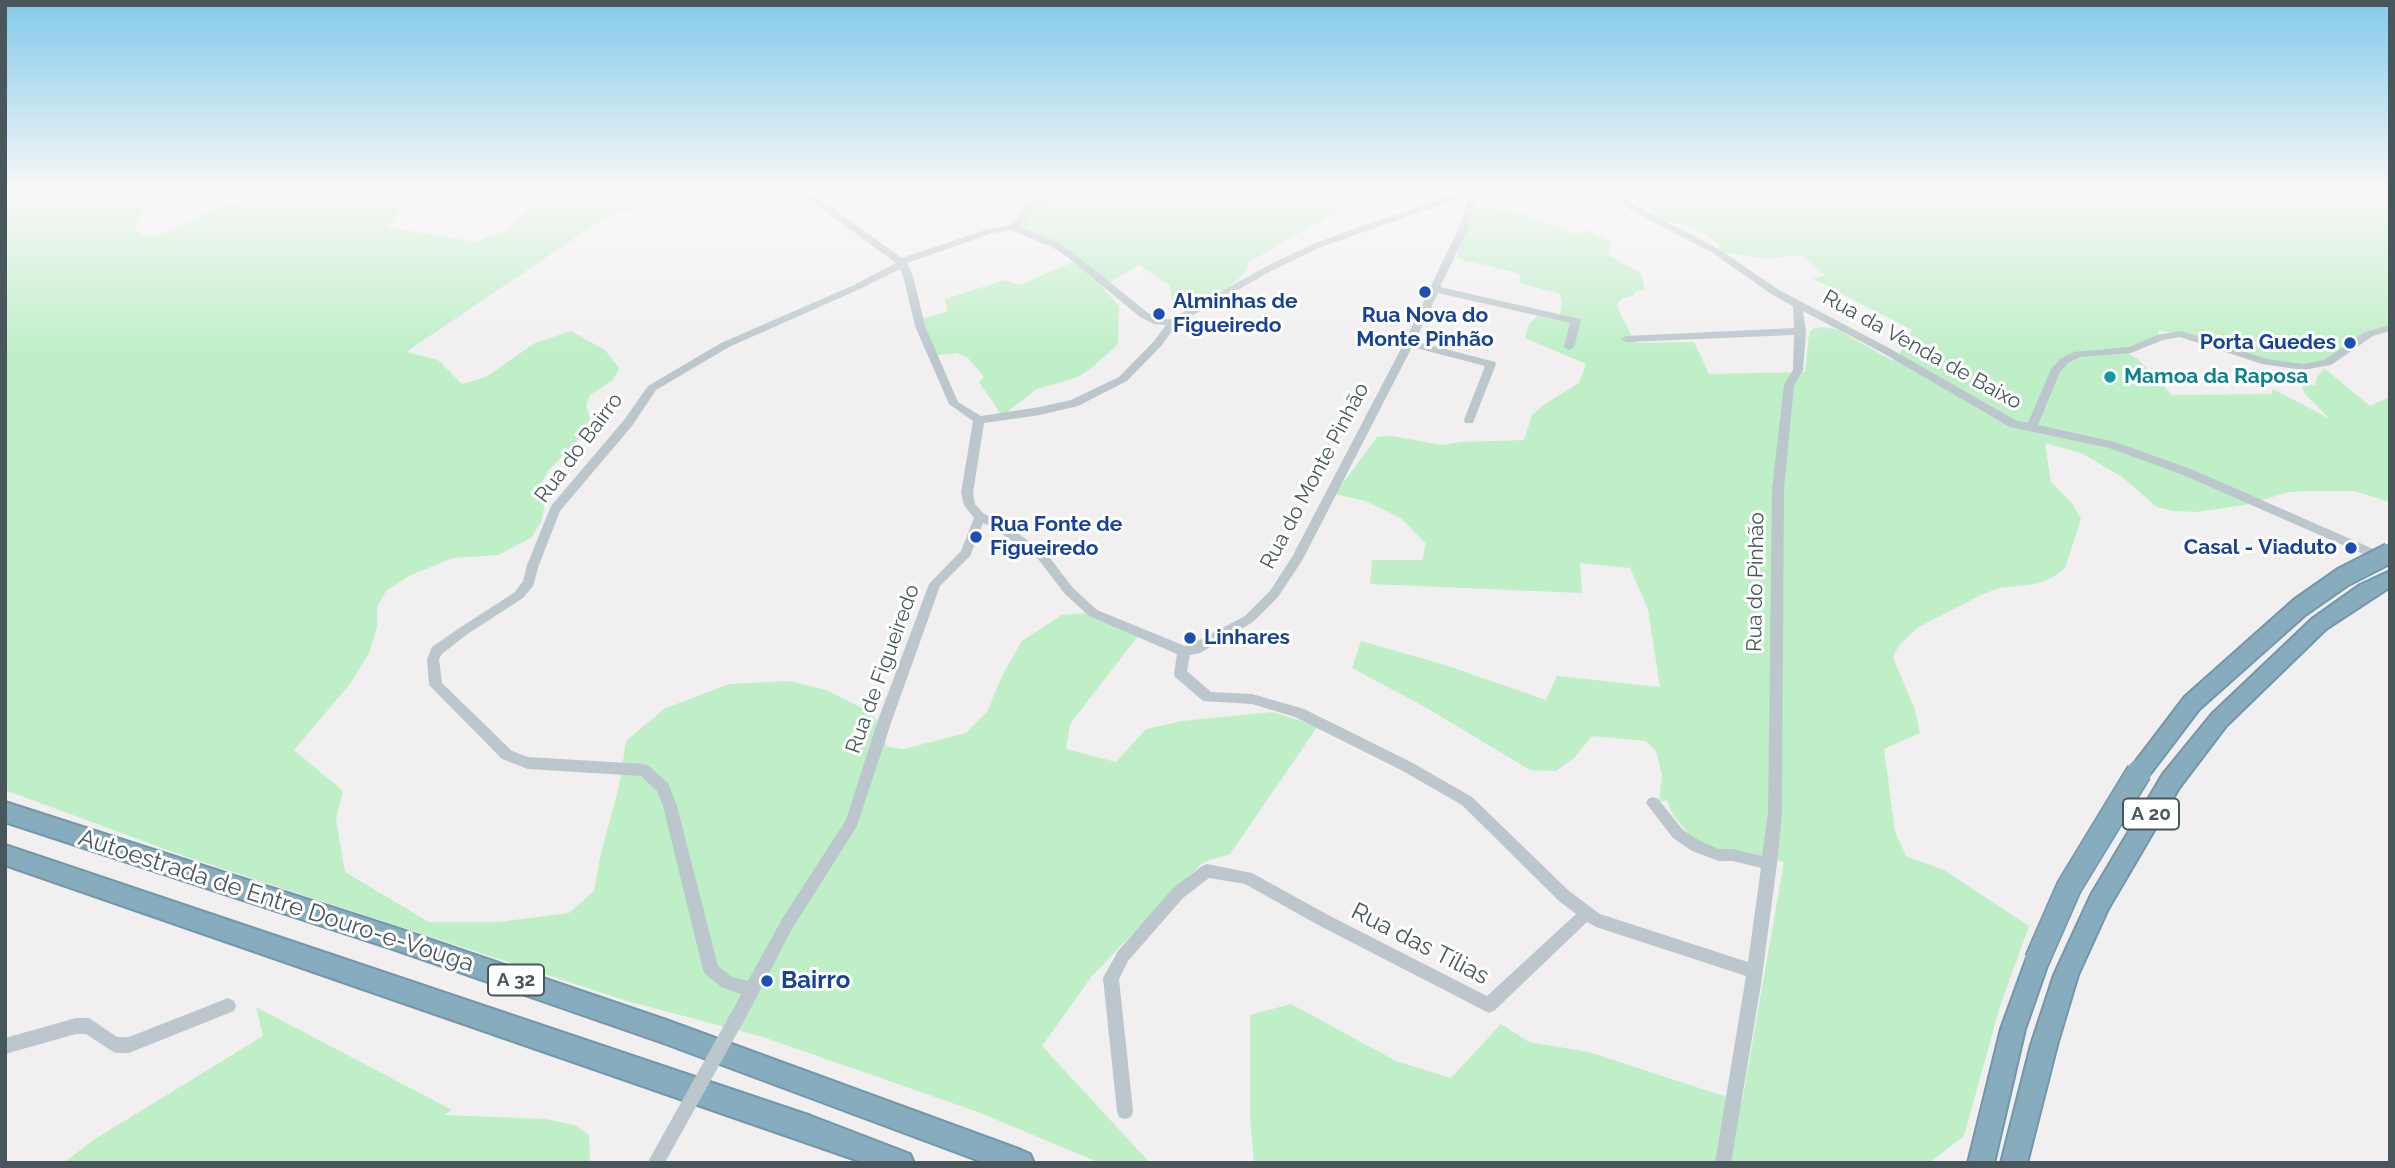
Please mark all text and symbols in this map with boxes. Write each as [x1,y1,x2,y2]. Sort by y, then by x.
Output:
marker: Rua Nova do Monte Pinhão [1417,284,1433,300]
street label: Rua da Venda de Baixo [1818,285,2026,415]
place label: Alminhas de Figueiredo [1173,289,1298,339]
place label: Rua Nova do Monte Pinhão [1356,303,1494,353]
marker: Alminhas de Figueiredo [1151,306,1167,322]
place label: Porta Guedes [2200,330,2336,356]
marker: Porta Guedes [2342,335,2358,351]
place label: Mamoa da Raposa [2124,364,2308,390]
marker: Mamoa da Raposa [2102,369,2118,385]
street label: Rua do Monte Pinhão [1255,379,1375,573]
street label: Rua do Bairro [530,388,628,508]
place label: Rua Fonte de Figueiredo [990,512,1122,562]
street label: Rua do Pinhão [1742,512,1770,652]
marker: Rua Fonte de Figueiredo [968,529,984,545]
place label: Casal - Viaduto [2184,535,2337,561]
marker: Casal - Viaduto [2343,540,2359,556]
street label: Rua de Figueiredo [841,581,925,757]
place label: Linhares [1204,625,1290,651]
marker: Linhares [1182,630,1198,646]
road number: A 20 [2123,799,2179,830]
street label: Autoestrada de Entre Douro-e-Vouga [75,823,477,979]
street label: Rua das Tílias [1346,897,1494,991]
road number: A 32 [488,964,544,996]
place label: Bairro [781,967,850,995]
marker: Bairro [759,973,775,989]

